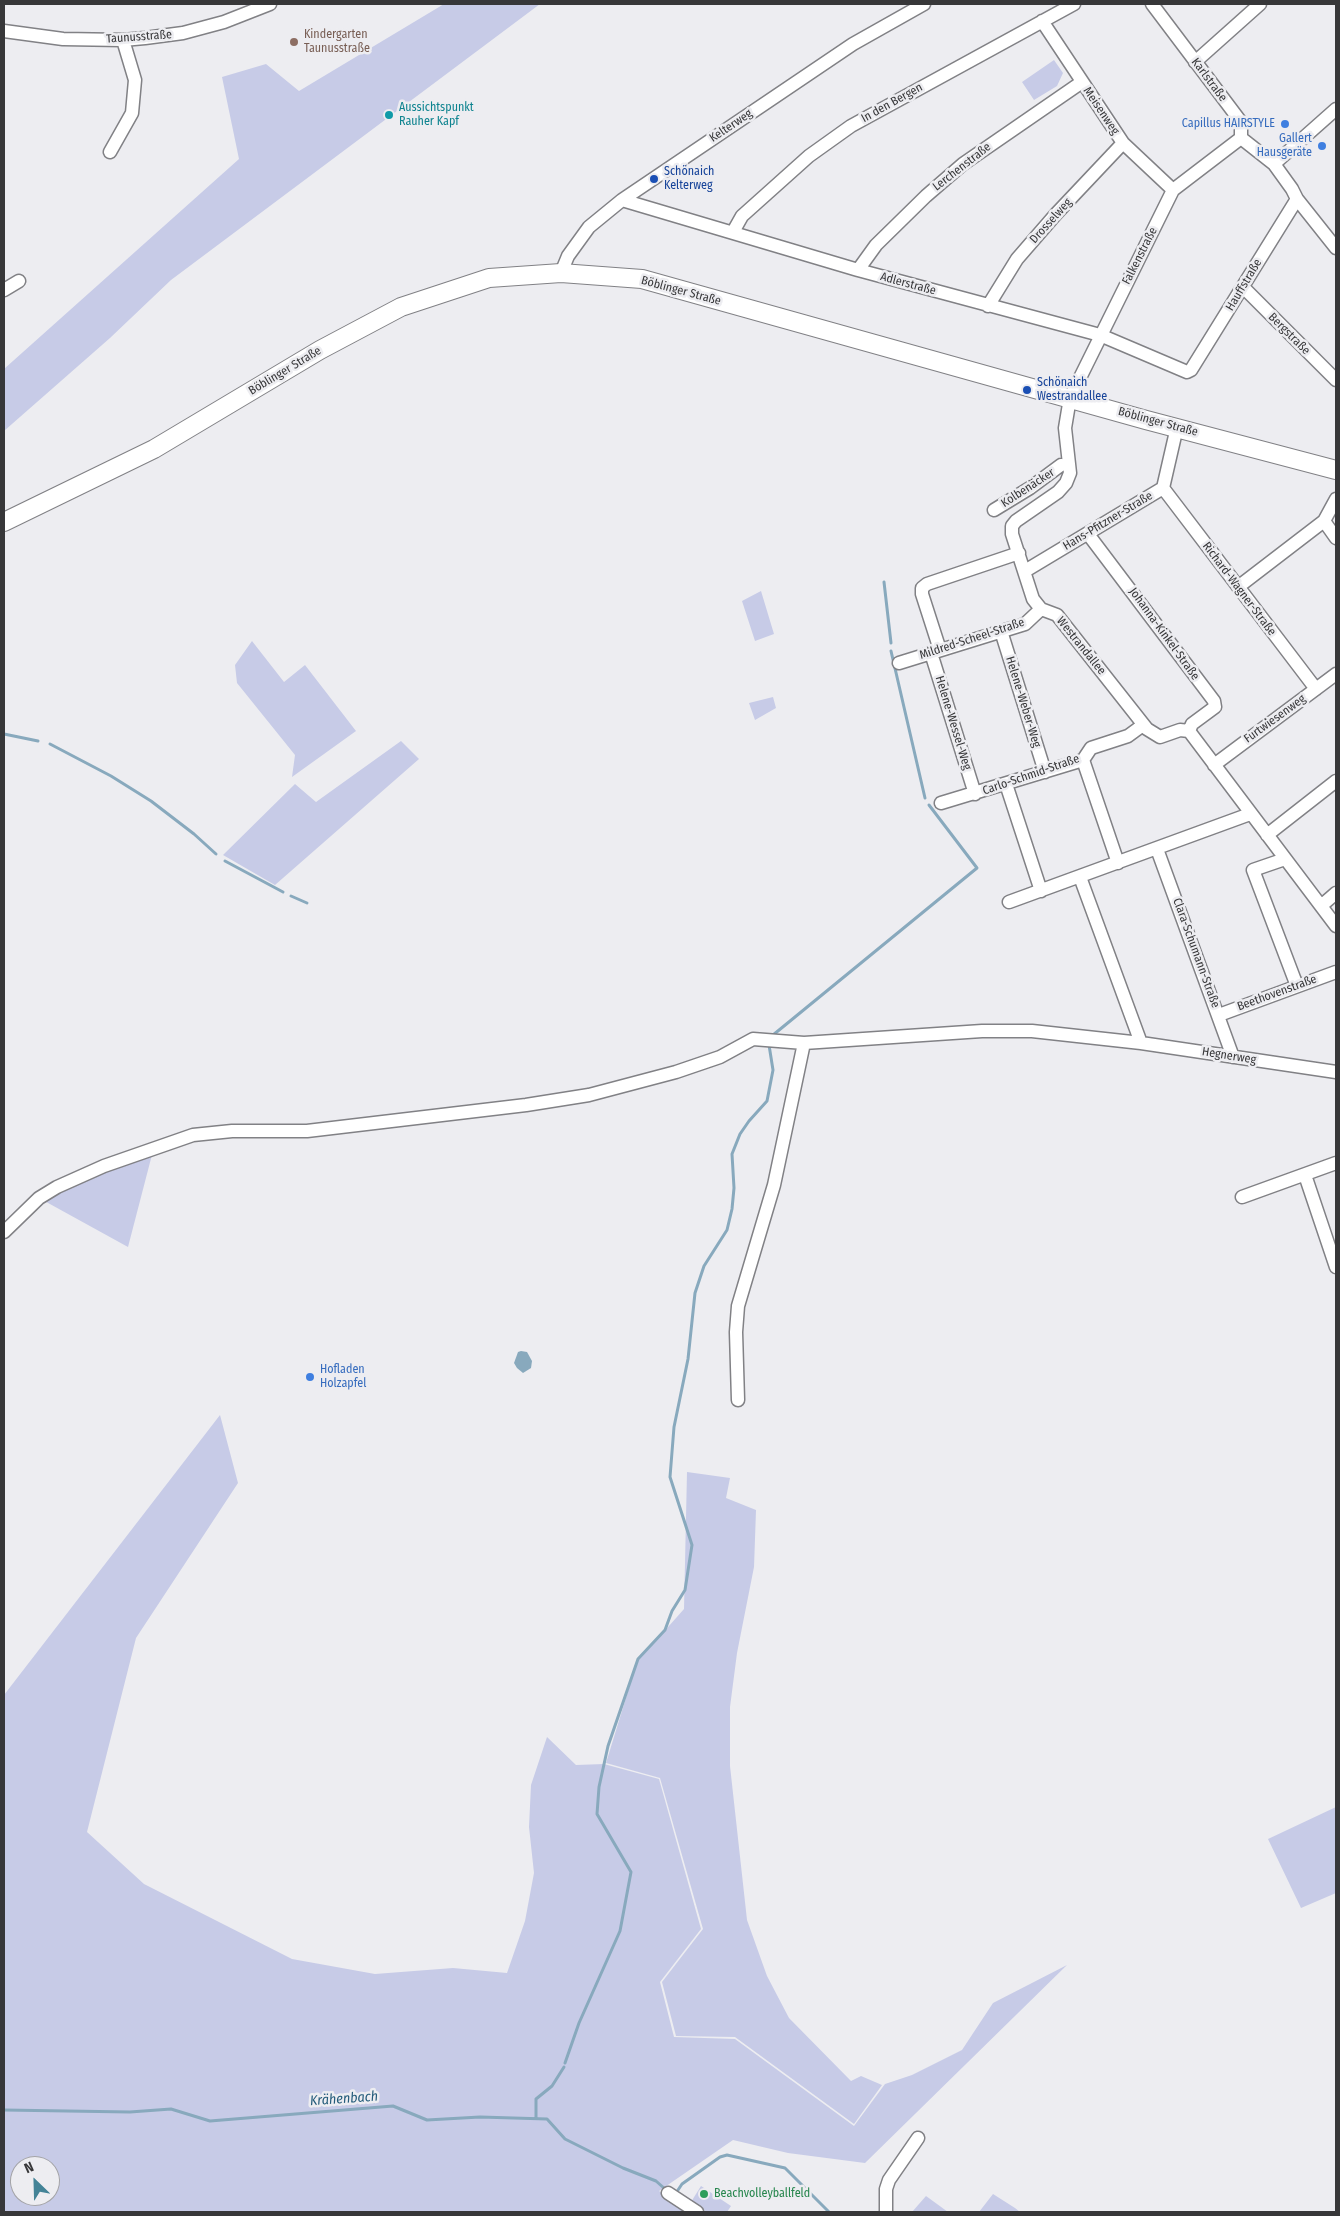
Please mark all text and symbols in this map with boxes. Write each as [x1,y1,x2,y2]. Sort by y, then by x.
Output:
street label: Taunusstraße [106,28,172,46]
place label: Kindergarten Taunusstraße [304,28,370,56]
marker: Kindergarten Taunusstraße [288,36,300,48]
street label: Karlstraße [1188,55,1230,105]
street label: In den Bergen [859,80,925,126]
street label: Meisenweg [1080,84,1122,138]
place label: Aussichtspunkt Rauher Kapf [399,101,474,129]
street label: Kelterweg [707,106,755,146]
marker: Aussichtspunkt Rauher Kapf [383,109,395,121]
place label: Capillus HAIRSTYLE [1182,117,1275,131]
marker: Capillus HAIRSTYLE [1279,118,1291,130]
place label: Gallert Hausgeräte [1257,132,1312,160]
street label: Lerchenstraße [930,140,994,194]
marker: Gallert Hausgeräte [1316,140,1328,152]
place label: Schönaich Kelterweg [664,165,714,193]
marker: Schönaich Kelterweg [648,173,660,185]
street label: Drosselweg [1027,195,1075,247]
street label: Falkenstraße [1119,225,1161,287]
street label: Hauffstraße [1223,257,1265,313]
street label: Adlerstraße [879,270,937,298]
street label: Böblinger Straße [639,273,723,309]
street label: Bergstraße [1265,310,1313,358]
street label: Böblinger Straße [246,344,324,398]
place label: Schönaich Westrandallee [1037,376,1107,404]
marker: Schönaich Westrandallee [1021,384,1033,396]
street label: Böblinger Straße [1116,404,1200,440]
street label: Kolbenäcker [999,465,1057,511]
street label: Hans-Pfitzner-Straße [1061,489,1155,553]
street label: Richard-Wagner-Straße [1199,539,1279,639]
street label: Johanna-Kinkel-Straße [1126,585,1202,683]
street label: Westrandallee [1053,614,1109,678]
street label: Mildred-Scheel-Straße [918,615,1026,663]
street label: Helene-Weber-Weg [1002,655,1044,749]
street label: Helene-Wessel-Weg [932,674,974,772]
street label: Furtwiesenweg [1241,692,1309,746]
street label: Carlo-Schmid-Straße [981,752,1081,798]
street label: Clara-Schumann-Straße [1169,896,1223,1010]
street label: Beethovenstraße [1235,972,1319,1014]
street label: Hegnerweg [1201,1045,1257,1067]
place label: Hofladen Holzapfel [320,1363,366,1391]
marker: Hofladen Holzapfel [304,1371,316,1383]
water label: Krähenbach [309,2088,379,2110]
north arrow [10,2156,60,2206]
text: N [22,2158,36,2177]
place label: Beachvolleyballfeld [714,2187,810,2201]
marker: Beachvolleyballfeld [698,2188,710,2200]

